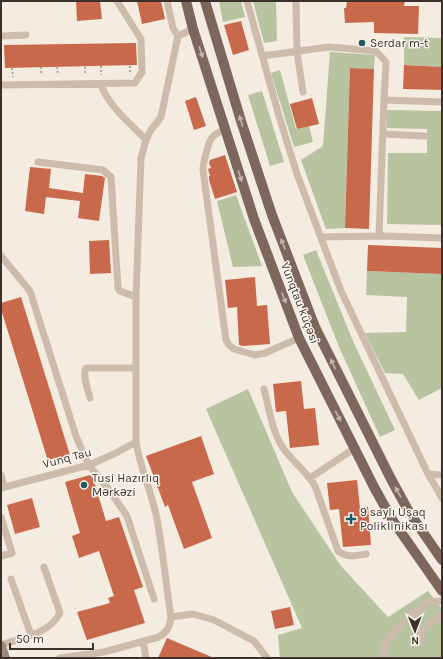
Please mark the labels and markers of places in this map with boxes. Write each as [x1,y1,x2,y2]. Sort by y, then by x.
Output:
place label: Serdar m-t [370,36,429,50]
marker: Serdar m-t [357,38,367,48]
place label: Tusi Hazırlıq Mərkəzi [92,471,159,499]
marker: Tusi Hazırlıq Mərkəzi [79,480,89,490]
place label: 9 saylı Uşaq Poliklinikası [360,505,428,533]
marker: 9 saylı Uşaq Poliklinikası [345,513,357,525]

